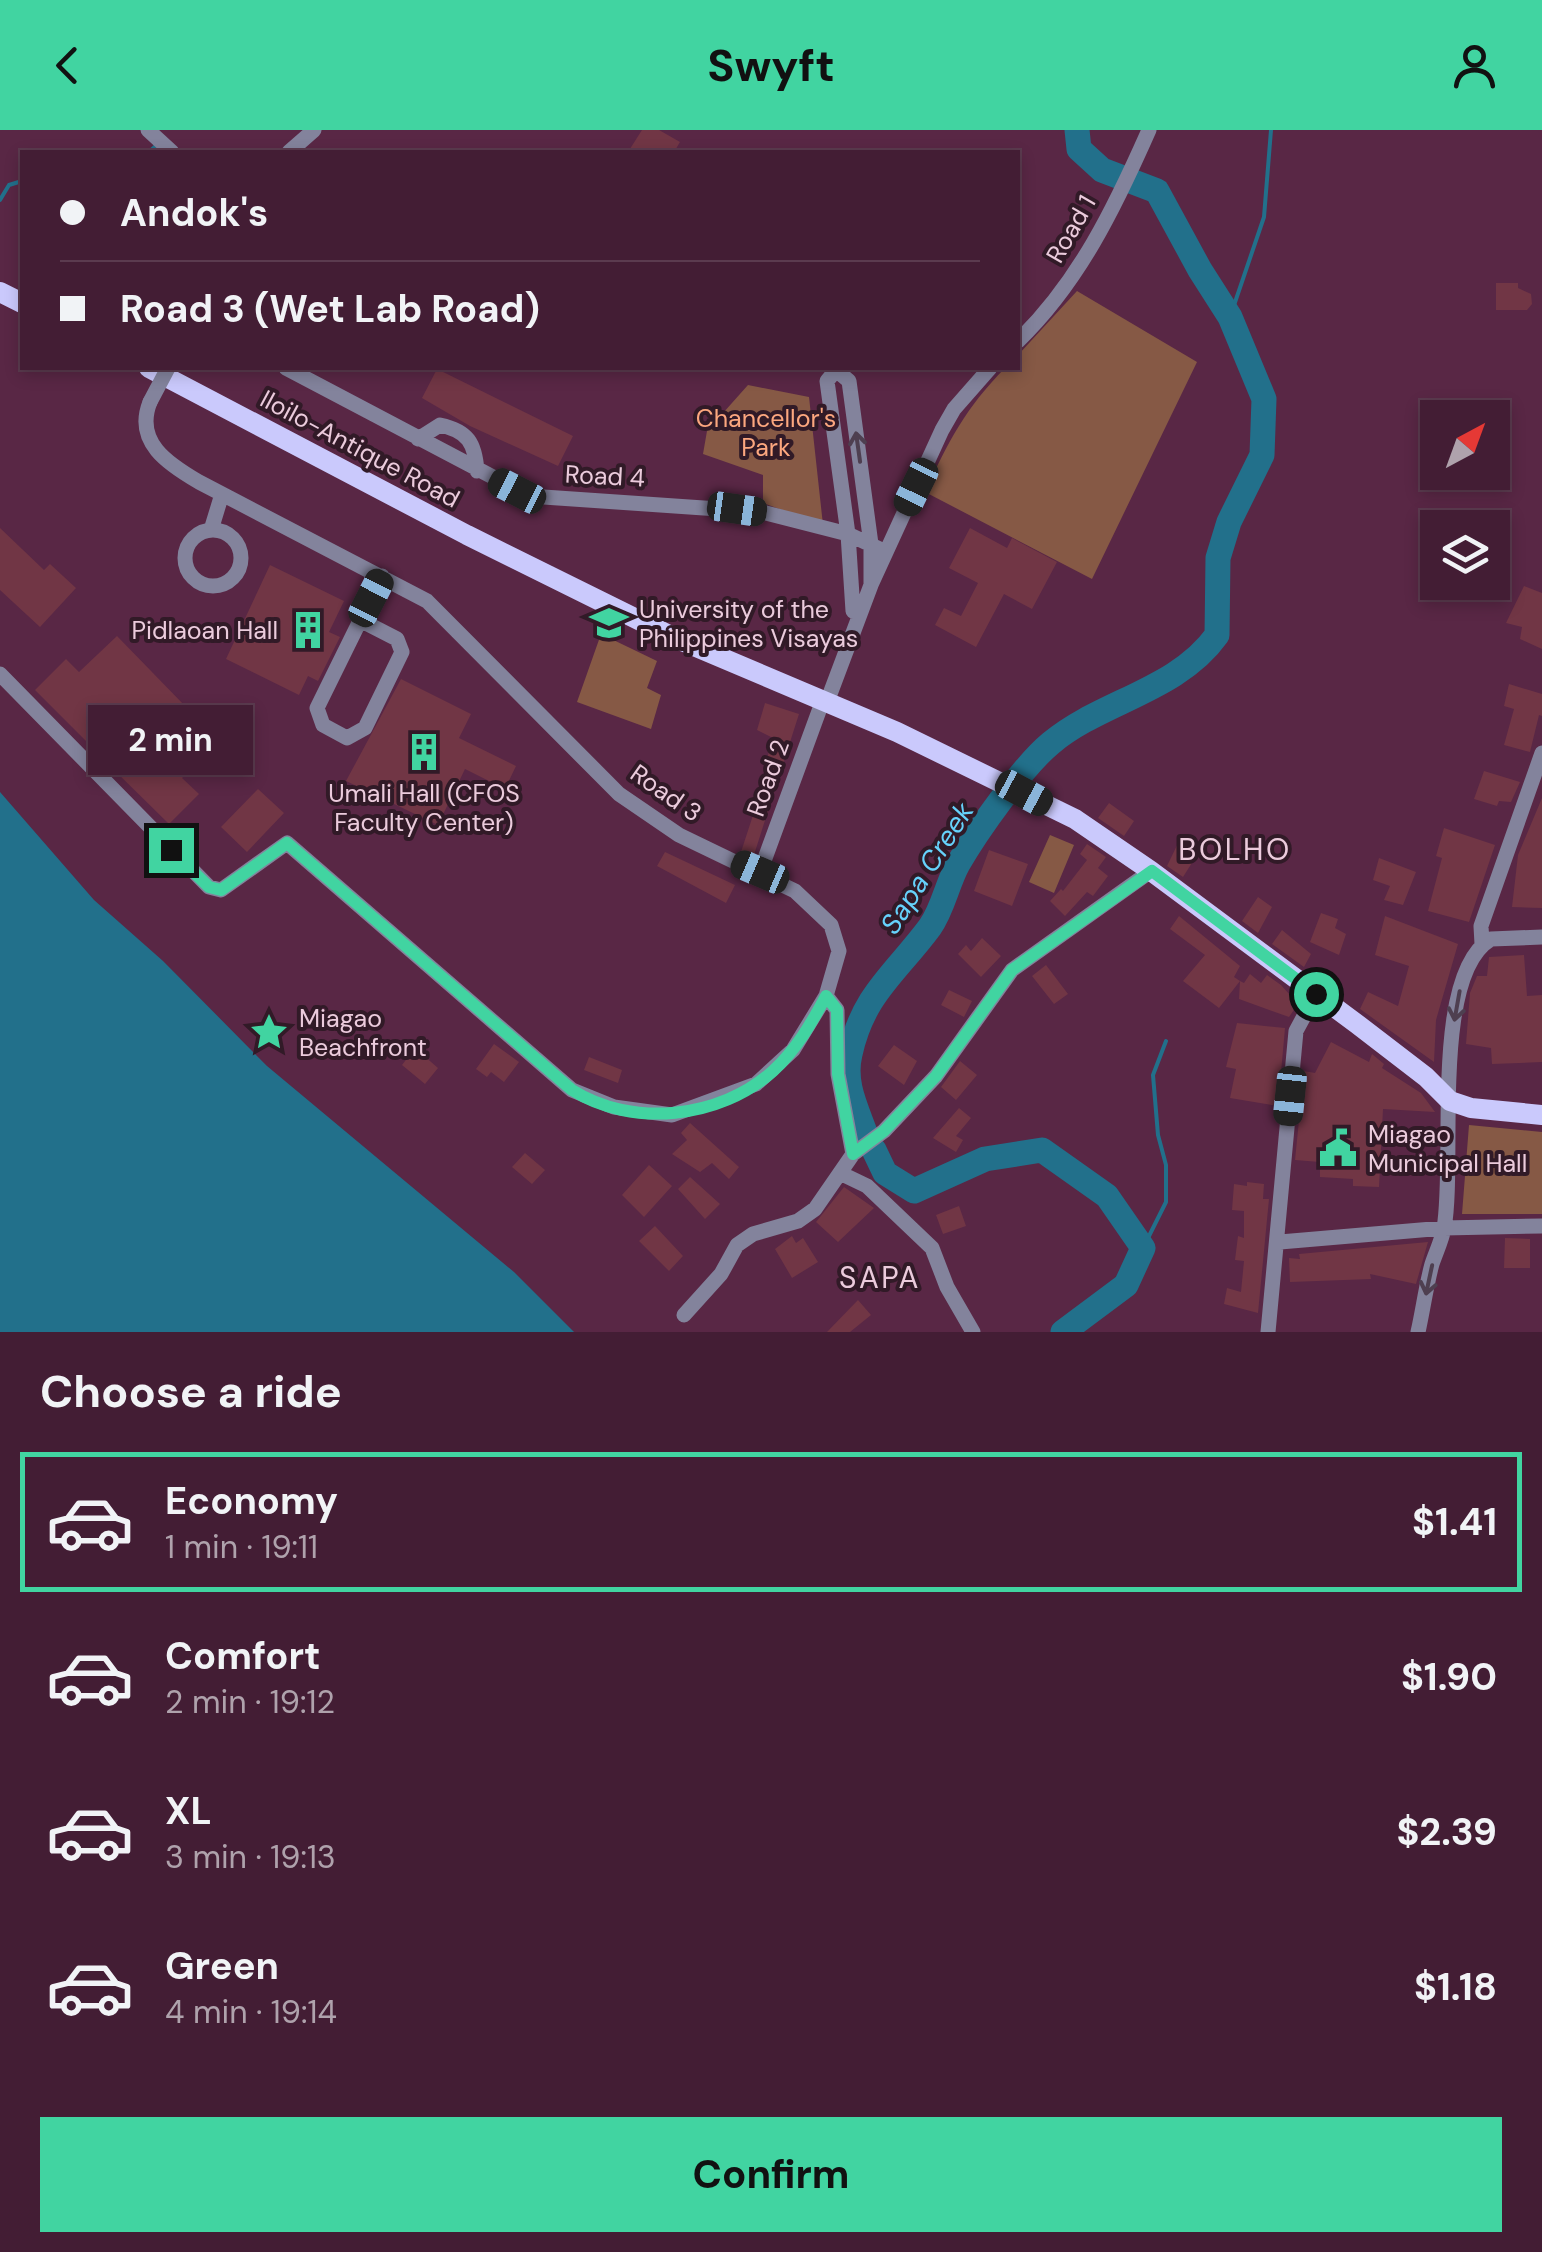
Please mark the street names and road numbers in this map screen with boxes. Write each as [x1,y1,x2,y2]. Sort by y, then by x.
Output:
street label: Road 1 [1039,189,1103,269]
street label: Iloilo-Antique Road [255,382,465,516]
street label: Road 4 [564,457,646,495]
street label: Road 2 [739,735,797,821]
street label: Road 3 [624,757,708,829]

